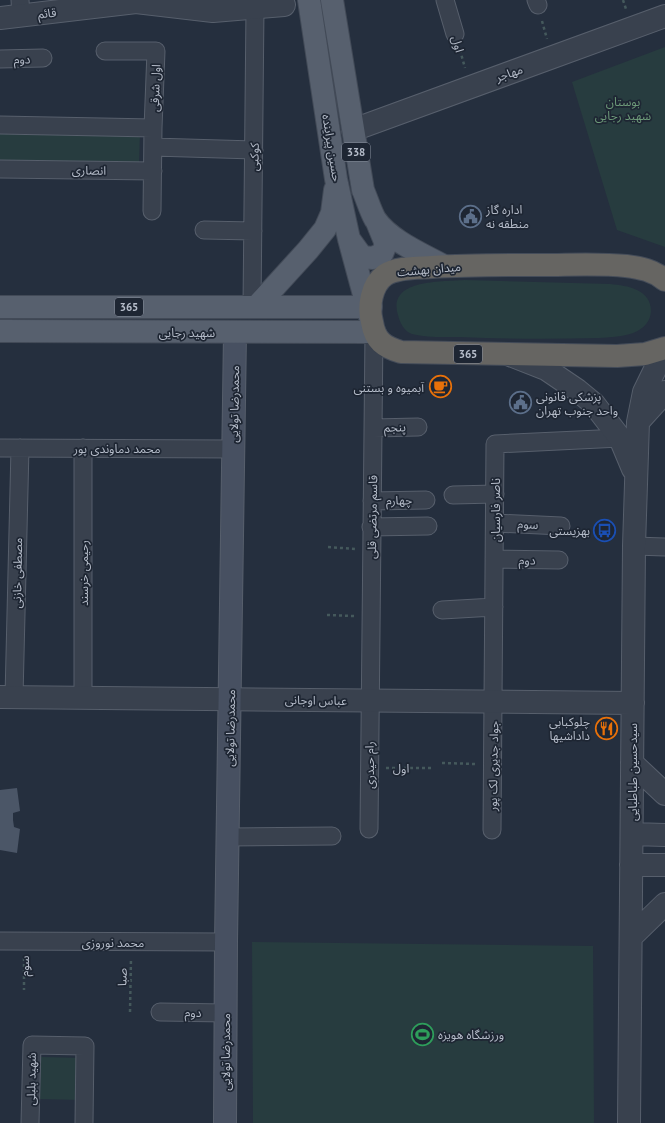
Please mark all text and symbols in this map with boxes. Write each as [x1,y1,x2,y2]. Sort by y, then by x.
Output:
street label: قائم [37,4,58,24]
street label: اول [449,34,468,54]
street label: دوم [13,51,31,69]
street label: مهاجر [492,61,525,85]
street label: اول شرقی [147,64,163,112]
park label: بوستان شهید رجایی [595,94,651,123]
street label: حسین پیراینده [318,113,345,183]
street label: کوکبی [246,142,262,171]
road number: 338 [342,143,370,161]
street label: انصاری [72,162,107,178]
place label: اداره گاز منطقه نه [485,202,529,231]
public building icon: اداره گاز منطقه نه [457,203,483,229]
street label: میدان بهشت [396,259,462,279]
road number: 365 [115,298,143,316]
street label: شهید رجایی [159,325,215,340]
road number: 365 [454,345,482,363]
street label: محمدرضا تولایی [226,365,242,443]
cafe icon: آبمیوه و بستنی [427,374,453,400]
place label: آبمیوه و بستنی [353,380,424,395]
place label: پزشکی قانونی واحد جنوب تهران [536,389,618,418]
public building icon: پزشکی قانونی واحد جنوب تهران [507,390,533,416]
street label: پنجم [384,419,406,437]
street label: محمد دماوندی پور [73,441,160,457]
street label: قاسم مرتضی قلی [364,475,382,559]
street label: ناصر فارسیان [488,478,503,542]
street label: چهارم [386,492,412,510]
street label: سوم [517,516,539,534]
bus stop icon: بهزیستی [592,517,618,543]
place label: بهزیستی [549,523,590,538]
street label: مصطفی خازنی [9,537,25,609]
street label: رحیمی خرسند [76,540,91,606]
street label: دوم [518,552,536,570]
street label: محمدرضا تولایی [222,689,238,767]
street label: عباس اوجانی [285,692,347,708]
place label: چلوکبابی داداشیها [549,714,590,743]
restaurant icon: چلوکبابی داداشیها [593,715,619,741]
street label: جواد جدیری لک پور [485,721,502,812]
street label: سیدحسین طباطبایی [625,723,640,821]
street label: رام حیدری [362,741,379,789]
street label: اول [393,761,409,776]
street label: محمد نوروزی [82,935,144,950]
street label: سوم [17,956,34,976]
street label: صبا [114,967,130,986]
street label: دوم [185,1005,202,1022]
street label: محمدرضا تولایی [218,1013,233,1091]
sports icon: ورزشگاه هویزه [410,1021,436,1047]
place label: ورزشگاه هویزه [438,1027,504,1042]
street label: شهید بلبلی [23,1052,39,1106]

